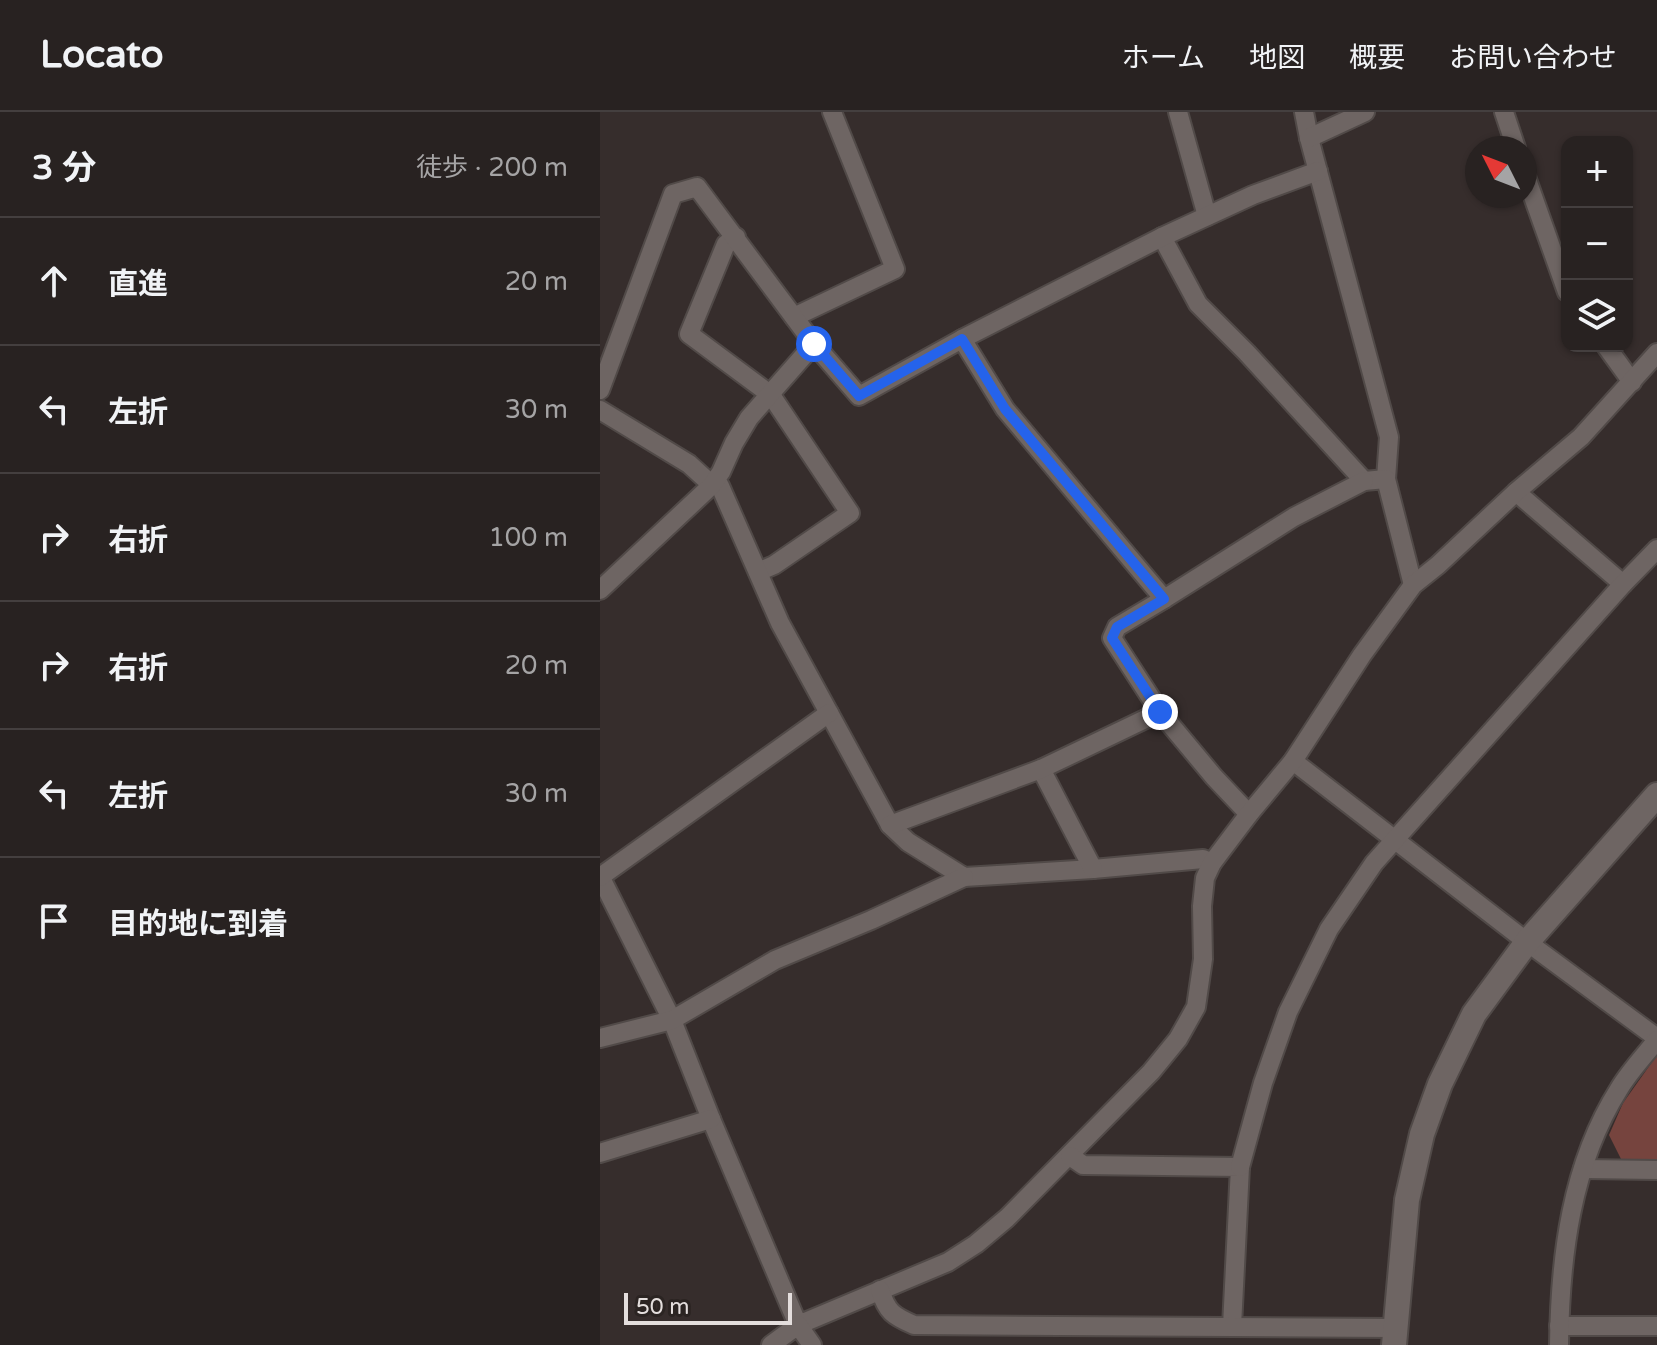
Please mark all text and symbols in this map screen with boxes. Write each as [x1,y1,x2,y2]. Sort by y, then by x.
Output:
text: Locato [40,32,164,78]
text: ホーム [1122,41,1205,75]
text: 地図 [1249,41,1305,75]
text: 概要 [1349,41,1405,75]
text: お問い合わせ [1449,41,1617,75]
north arrow [1465,136,1537,208]
map controls [1561,136,1633,352]
button: + [1561,136,1633,208]
text: 3 分 [32,148,96,189]
text: 徒歩 · 200 m [416,152,568,183]
button: − [1561,208,1633,280]
icon: ahead [32,259,76,303]
text: 直進 [108,266,168,303]
text: 20 m [505,266,568,297]
button: layers [1561,280,1633,352]
route start [796,326,832,362]
icon: left [32,387,76,431]
text: 左折 [108,394,168,431]
text: 30 m [505,394,568,425]
icon: right [32,515,76,559]
text: 右折 [108,522,168,559]
text: 100 m [488,522,568,553]
icon: right [32,643,76,687]
text: 右折 [108,650,168,687]
text: 20 m [505,650,568,681]
route end [1142,694,1178,730]
icon: left [32,771,76,815]
text: 左折 [108,778,168,815]
text: 30 m [505,778,568,809]
icon: arrive [32,899,76,943]
text: 目的地に到着 [108,906,288,943]
scale bar [624,1289,792,1325]
text: 50 m [636,1294,690,1320]

